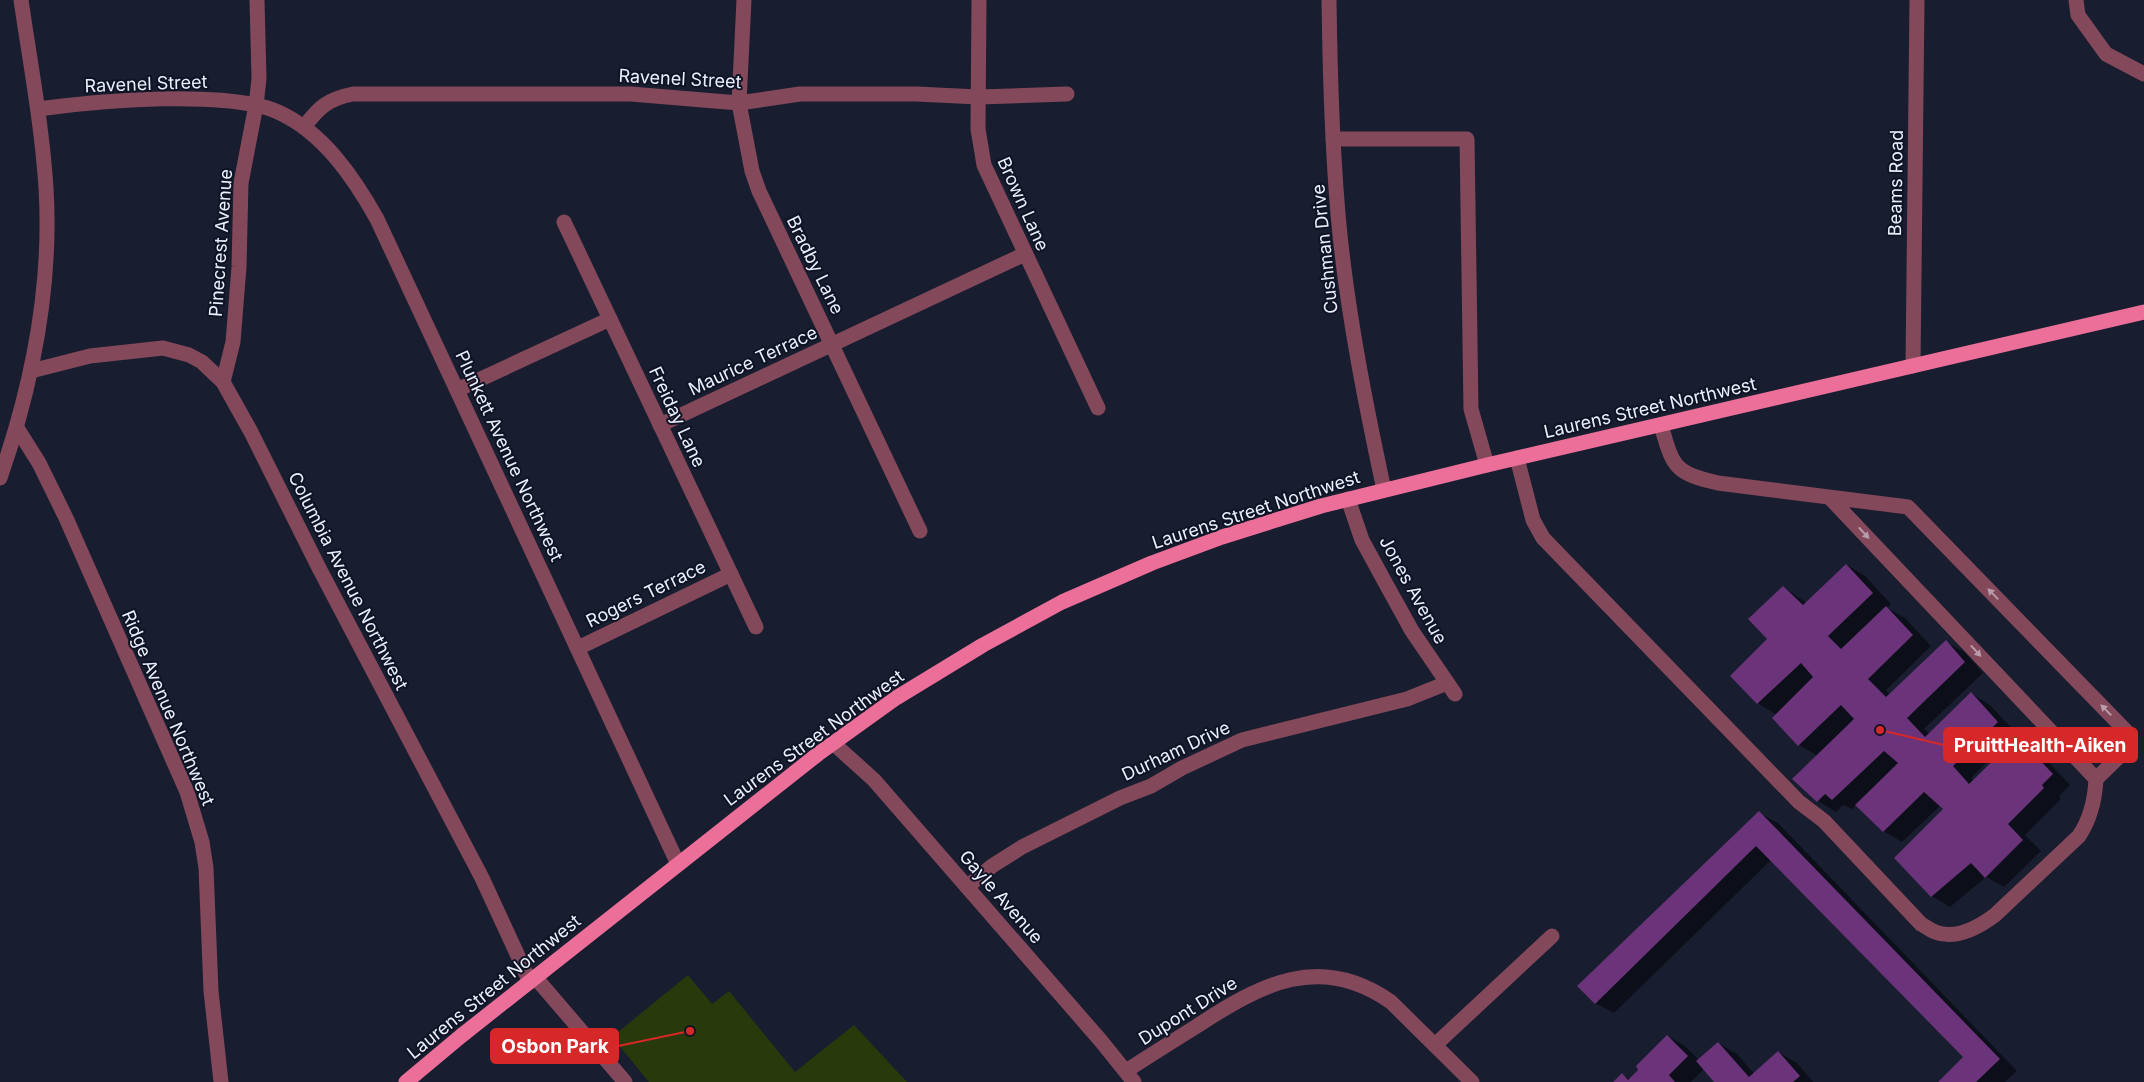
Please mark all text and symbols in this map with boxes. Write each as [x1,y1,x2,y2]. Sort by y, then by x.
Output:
street label: Ravenel Street [618,65,742,92]
street label: Ravenel Street [84,71,208,96]
street label: Beams Road [1884,130,1907,236]
street label: Brown Lane [993,154,1054,254]
street label: Pinecrest Avenue [205,168,236,317]
street label: Cushman Drive [1307,183,1342,315]
street label: Bradby Lane [783,212,848,317]
street label: Maurice Terrace [685,322,821,400]
street label: Plunkett Avenue Northwest [451,347,568,565]
street label: Freiday Lane [645,363,710,471]
street label: Laurens Street Northwest [1542,373,1758,442]
street label: Laurens Street Northwest [1149,466,1362,553]
street label: Columbia Avenue Northwest [284,468,413,693]
one-way arrow [1858,527,1870,539]
street label: Jones Avenue [1375,532,1452,647]
street label: Rogers Terrace [583,556,709,632]
one-way arrow [1987,588,1999,600]
street label: Ridge Avenue Northwest [118,607,219,809]
one-way arrow [1969,645,1981,657]
street label: Laurens Street Northwest [720,665,908,810]
one-way arrow [2100,705,2112,717]
street label: Durham Drive [1118,716,1233,785]
callout: PruittHealth-Aiken [1944,728,2137,762]
text: PruittHealth-Aiken [1954,734,2126,757]
street label: Gayle Avenue [955,846,1048,948]
street label: Laurens Street Northwest [403,910,585,1063]
street label: Dupont Drive [1135,972,1241,1049]
callout: Osbon Park [491,1029,618,1063]
text: Osbon Park [501,1035,609,1058]

